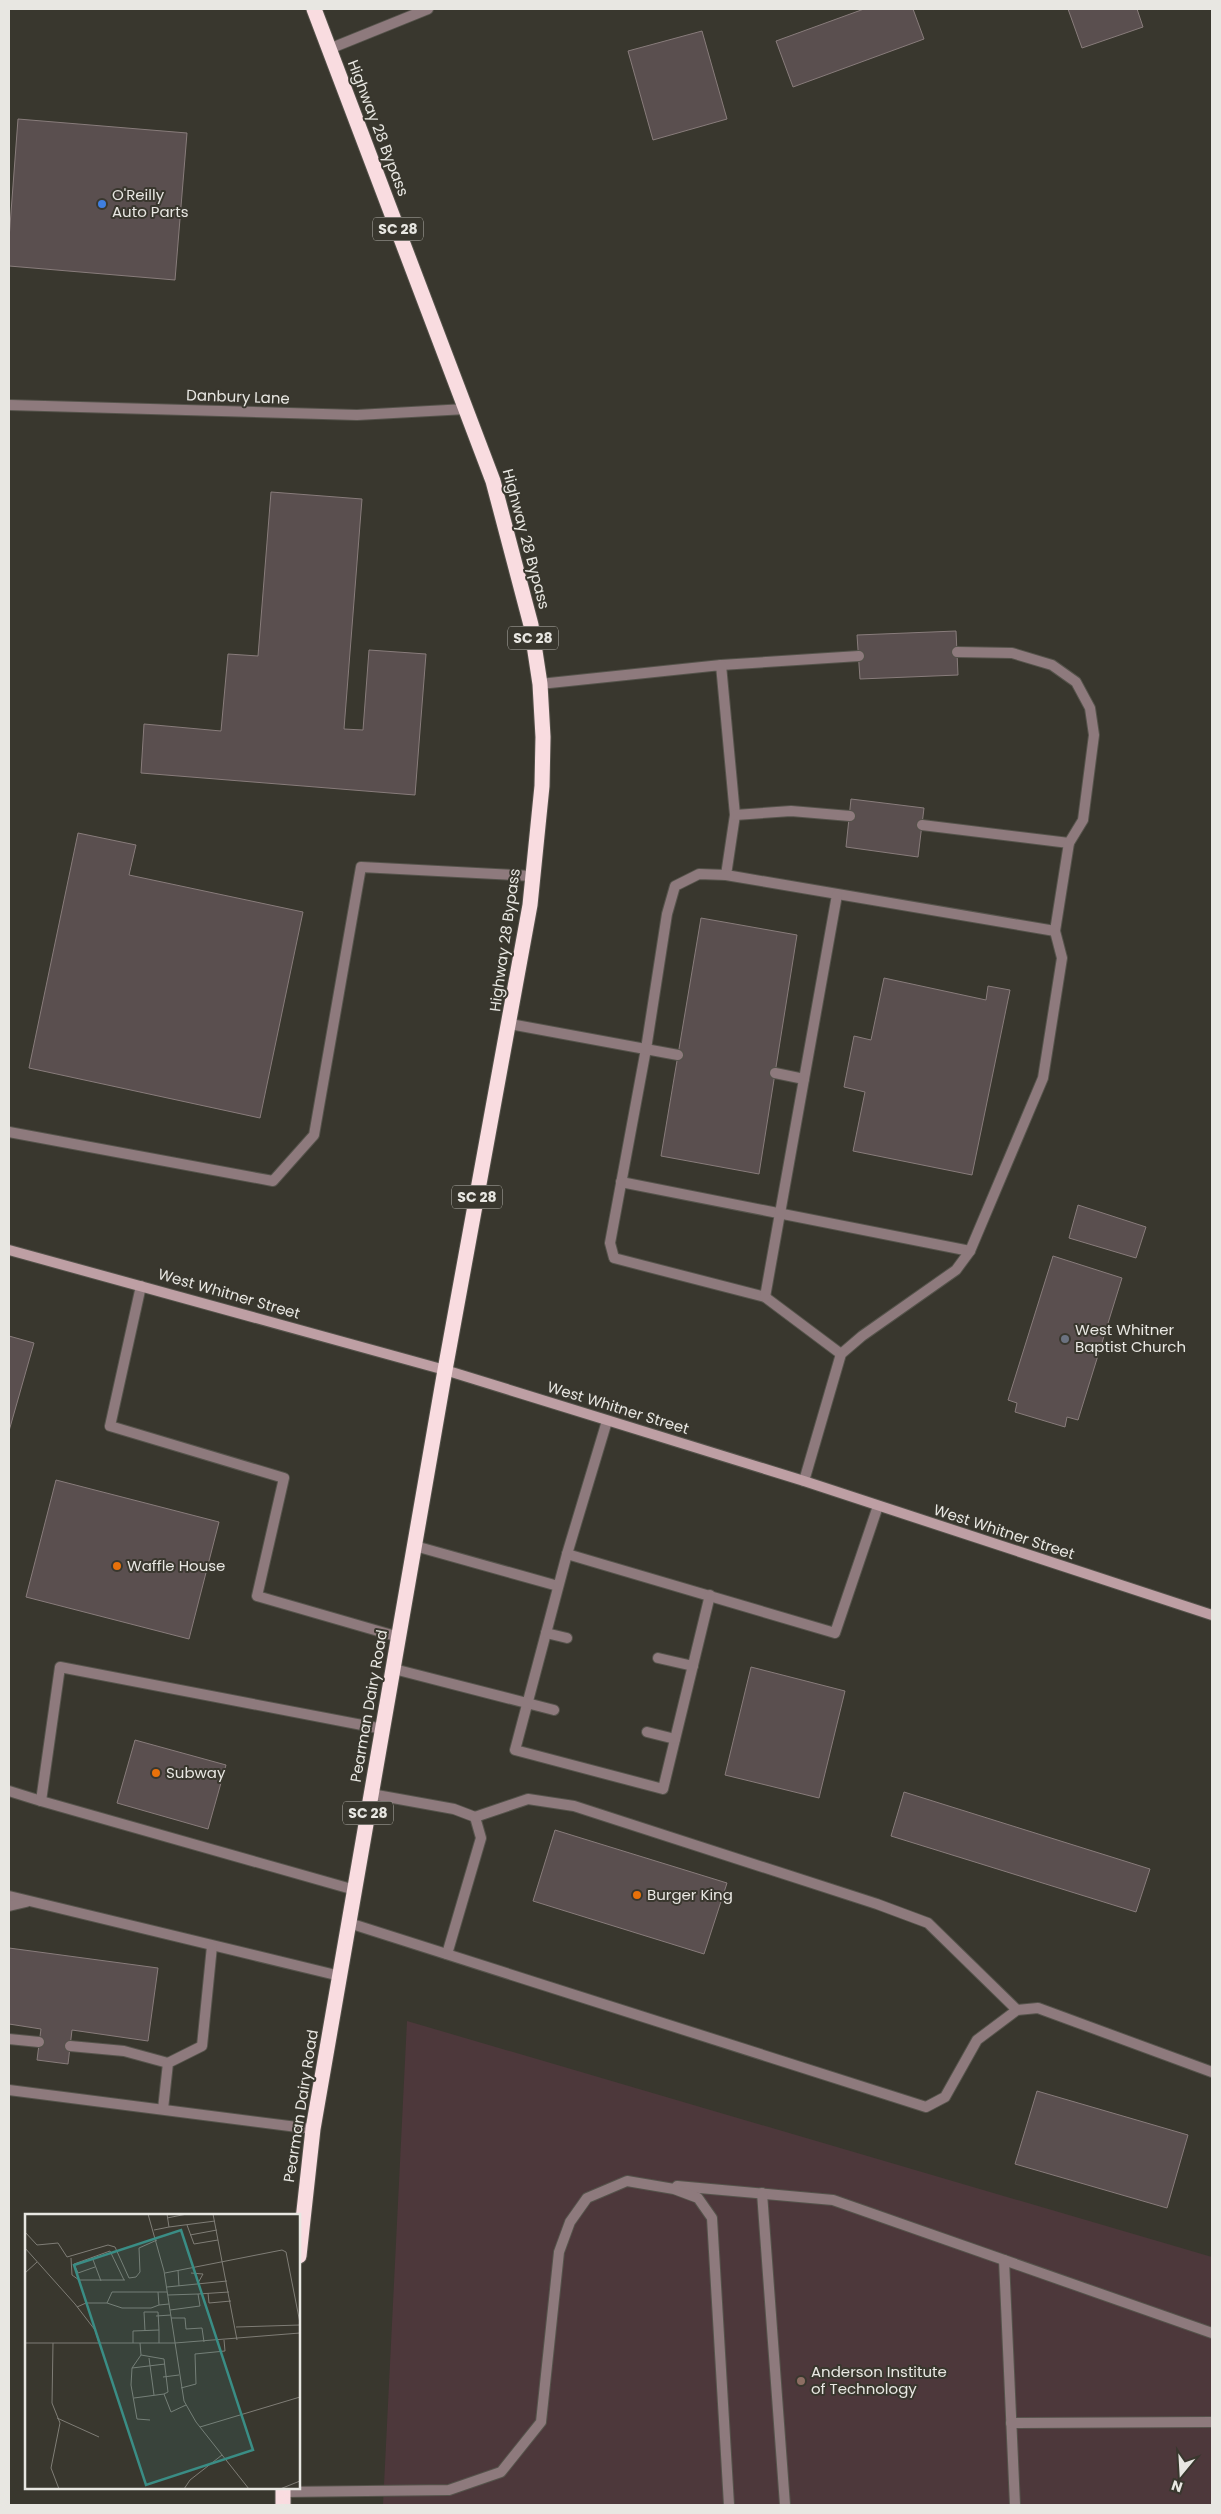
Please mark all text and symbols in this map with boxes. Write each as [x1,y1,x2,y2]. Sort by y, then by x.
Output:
street label: Highway 28 Bypass [343,57,414,199]
place label: O'Reilly Auto Parts [112,184,189,222]
marker: O'Reilly Auto Parts [96,198,108,210]
road number: SC 28 [373,218,423,240]
street label: Danbury Lane [186,384,290,409]
street label: Highway 28 Bypass [498,466,555,611]
road number: SC 28 [508,626,558,650]
street label: Highway 28 Bypass [484,867,525,1013]
road number: SC 28 [452,1186,502,1208]
street label: West Whitner Street [156,1263,303,1324]
place label: West Whitner Baptist Church [1075,1319,1186,1357]
marker: West Whitner Baptist Church [1059,1333,1071,1345]
street label: West Whitner Street [545,1376,692,1439]
street label: West Whitner Street [931,1499,1077,1564]
place label: Waffle House [127,1555,225,1576]
marker: Waffle House [111,1560,123,1572]
street label: Pearman Dairy Road [345,1628,392,1784]
place label: Subway [166,1762,226,1783]
marker: Subway [150,1767,162,1779]
road number: SC 28 [343,1802,393,1825]
place label: Burger King [647,1884,733,1905]
marker: Burger King [631,1889,643,1901]
street label: Pearman Dairy Road [278,2028,323,2184]
inset map [25,2214,300,2489]
place label: Anderson Institute of Technology [811,2361,947,2399]
marker: Anderson Institute of Technology [795,2375,807,2387]
north arrow [1156,2449,1206,2499]
text: N [1169,2475,1185,2498]

